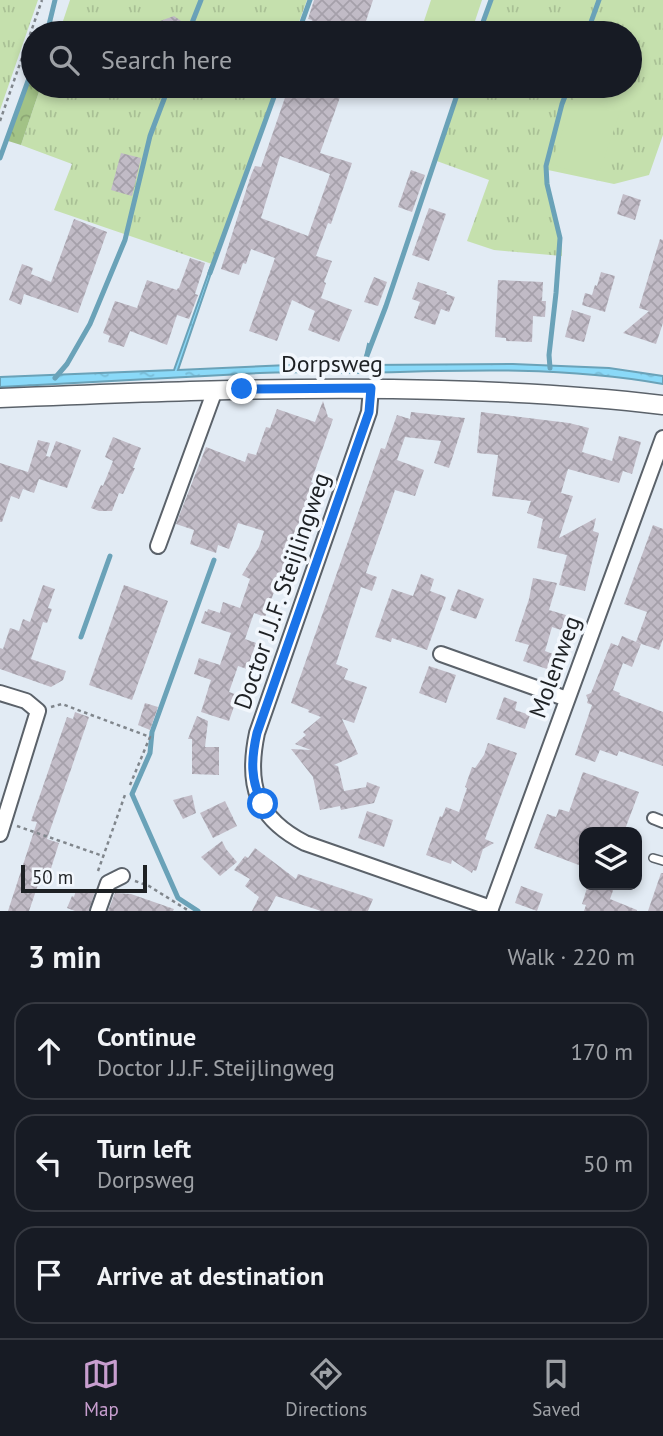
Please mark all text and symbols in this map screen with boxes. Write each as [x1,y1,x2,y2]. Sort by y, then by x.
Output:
search box [21,21,642,98]
icon: search [45,41,83,79]
text: Search here [101,43,232,76]
street label: Dorpsweg [281,348,383,379]
route end [226,373,257,404]
street label: Doctor J.J.F. Steijlingweg [226,468,337,713]
street label: Molenweg [522,612,587,722]
route start [247,788,278,819]
map controls [579,827,642,890]
button: layers [579,827,642,890]
scale bar [21,862,147,894]
text: 50 m [32,865,73,889]
text: 3 min [28,937,101,976]
text: Walk · 220 m [508,942,635,971]
text: Continue [97,1020,196,1053]
icon: ahead [30,1032,68,1070]
text: 170 m [571,1037,633,1066]
text: Doctor J.J.F. Steijlingweg [97,1053,335,1082]
text: Turn left [97,1132,191,1165]
icon: left [30,1144,68,1182]
text: 50 m [583,1149,633,1178]
text: Dorpsweg [97,1165,195,1194]
icon: arrive [30,1256,68,1294]
text: Arrive at destination [97,1259,324,1292]
tab: Map [82,1355,120,1421]
tab: Directions [285,1355,367,1421]
tab: Saved [532,1355,581,1421]

